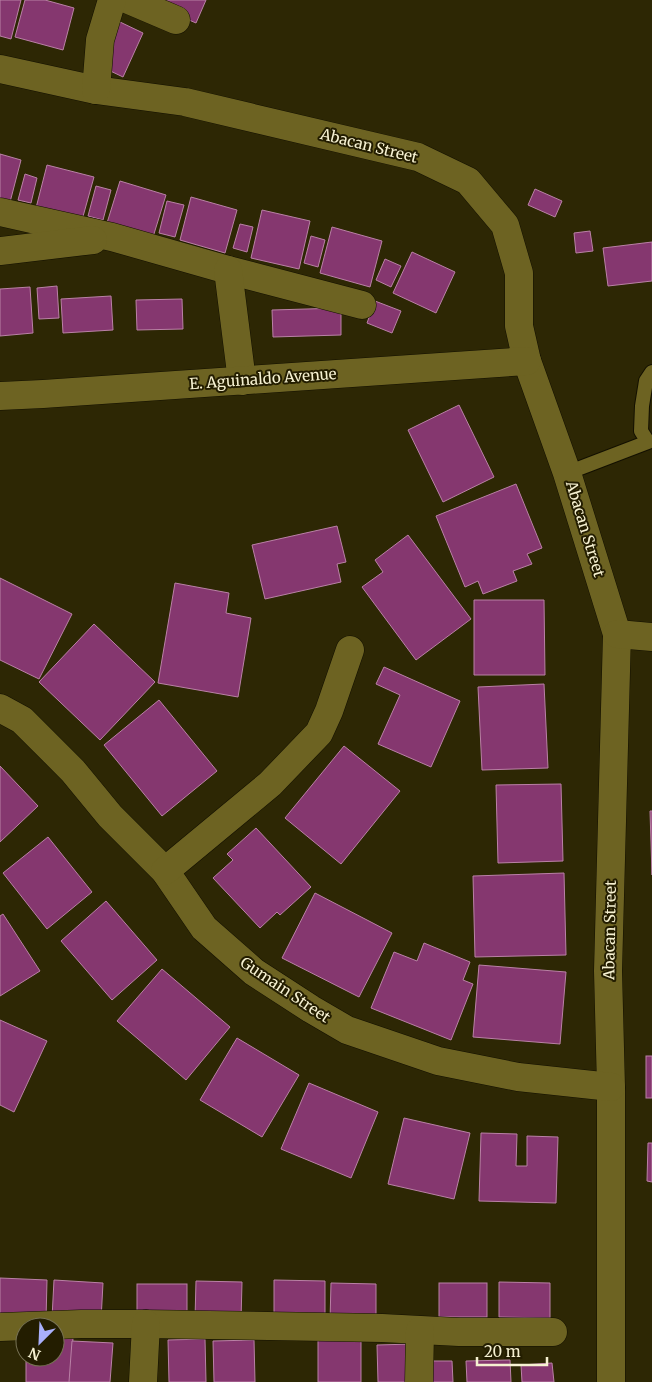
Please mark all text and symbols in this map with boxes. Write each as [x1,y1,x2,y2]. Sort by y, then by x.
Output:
street label: Abacan Street [317,124,420,167]
street label: E. Aguinaldo Avenue [189,364,337,393]
street label: Abacan Street [562,477,609,579]
street label: Abacan Street [599,880,620,981]
street label: Gumain Street [237,953,334,1027]
north arrow [15,1317,65,1367]
scale bar [477,1334,547,1366]
text: 20 m [484,1342,521,1361]
text: N [26,1343,43,1364]

